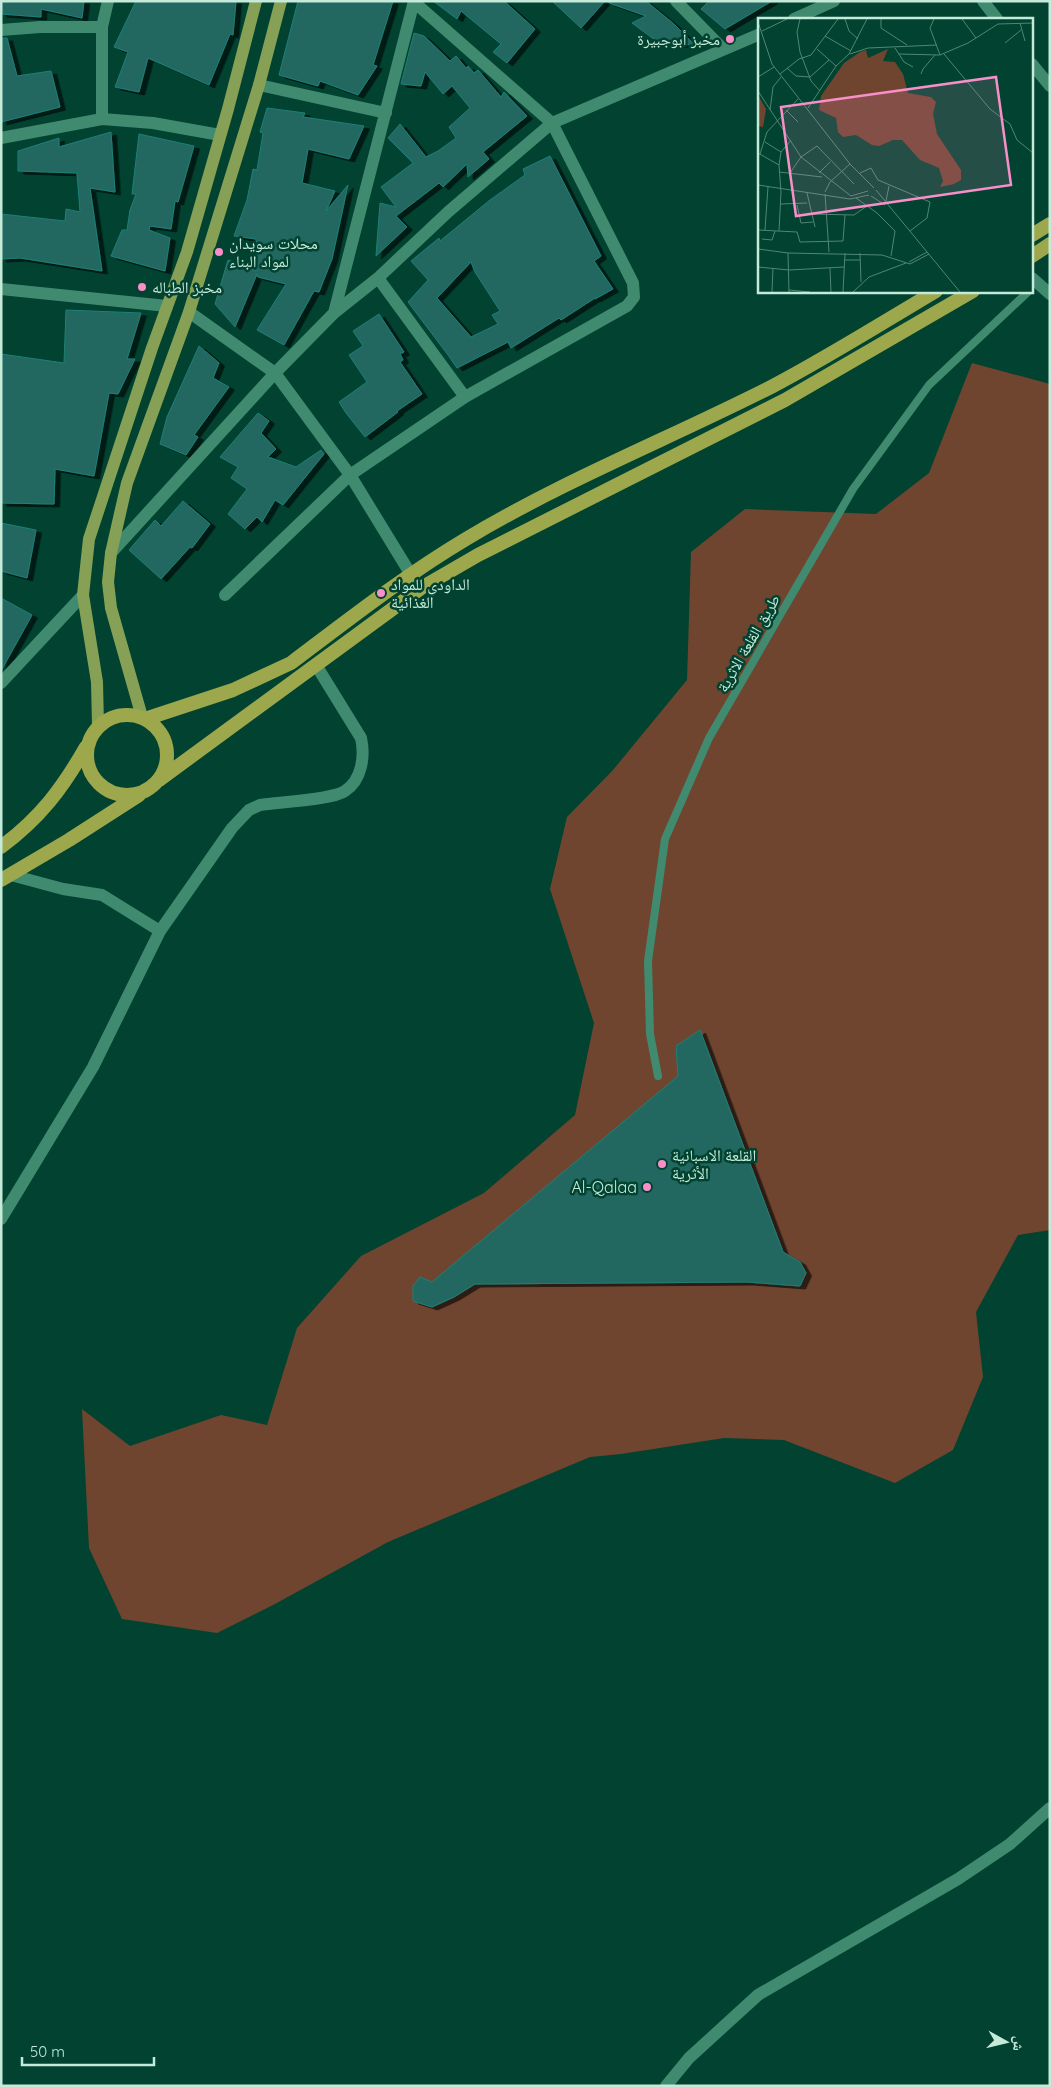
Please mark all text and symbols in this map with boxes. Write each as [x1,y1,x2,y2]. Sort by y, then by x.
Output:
inset map [758,18,1034,292]
place label: مخبز أبوجبيرة [637,29,720,49]
marker: مخبز أبوجبيرة [724,33,736,45]
place label: محلات سويدان لمواد البناء [229,233,318,271]
marker: محلات سويدان لمواد البناء [213,246,225,258]
place label: مخبز الطباله [152,277,222,297]
marker: مخبز الطباله [136,281,148,293]
place label: الداودي للمواد الغذائية [391,574,470,612]
marker: الداودي للمواد الغذائية [375,587,387,599]
street label: طريق القلعة الاثرية [712,591,785,696]
place label: القلعة الاسبانية الأثرية [672,1145,756,1183]
marker: القلعة الاسبانية الأثرية [656,1158,668,1170]
place label: Al-Qalaa [571,1177,637,1197]
marker: Al-Qalaa [641,1181,653,1193]
north arrow [981,2017,1031,2067]
scale bar [22,2034,155,2066]
text: ش [1009,2035,1029,2053]
text: 50 m [30,2042,65,2061]

